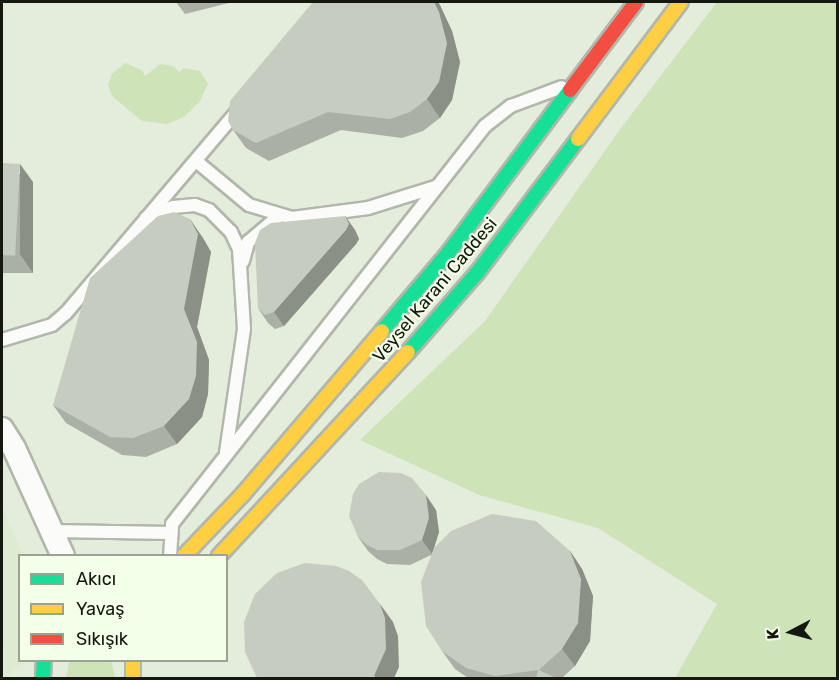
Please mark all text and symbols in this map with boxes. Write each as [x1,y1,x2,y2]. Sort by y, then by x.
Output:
street label: Veysel Karani Caddesi [368,213,502,367]
legend [18,554,228,662]
text: Akıcı [76,568,116,590]
text: Yavaş [76,598,124,620]
north arrow [761,602,821,662]
text: Sıkışık [76,628,128,650]
text: K [763,628,783,640]

